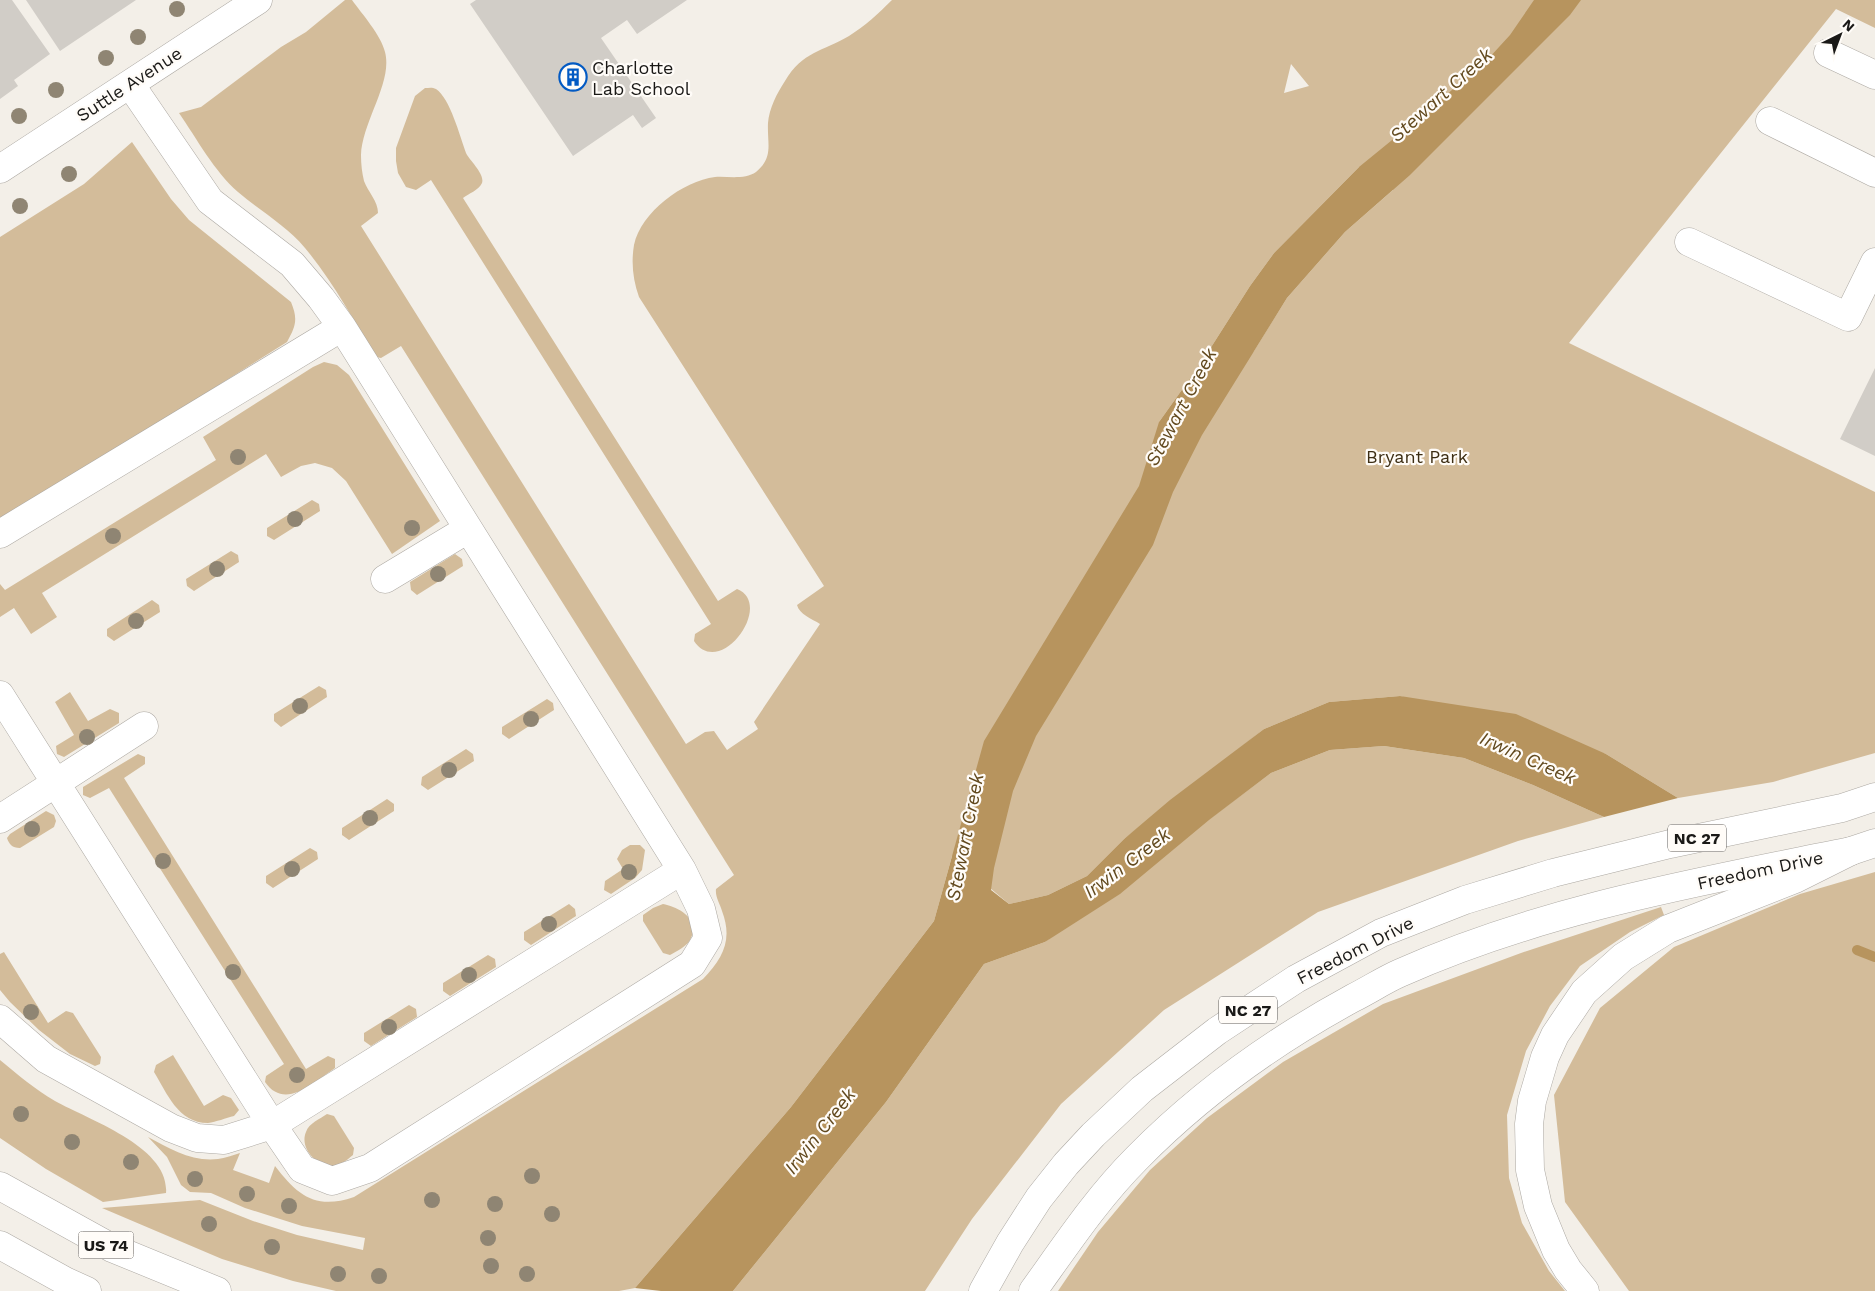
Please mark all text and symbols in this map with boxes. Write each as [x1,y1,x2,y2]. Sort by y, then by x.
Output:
north arrow [1815,10,1865,60]
text: N [1839,16,1858,35]
street label: Suttle Avenue [72,42,186,126]
water label: Stewart Creek [1385,43,1497,147]
place label: Charlotte Lab School [592,57,691,99]
building icon: Charlotte Lab School [558,62,588,92]
water label: Stewart Creek [1140,344,1222,470]
park label: Bryant Park [1366,446,1468,467]
water label: Irwin Creek [1476,727,1580,790]
water label: Stewart Creek [941,770,989,903]
water label: Irwin Creek [1079,823,1175,903]
road number: NC 27 [1668,824,1726,851]
street label: Freedom Drive [1695,846,1825,894]
street label: Freedom Drive [1293,912,1417,988]
road number: NC 27 [1219,996,1277,1024]
water label: Irwin Creek [779,1083,861,1179]
road number: US 74 [78,1232,134,1258]

